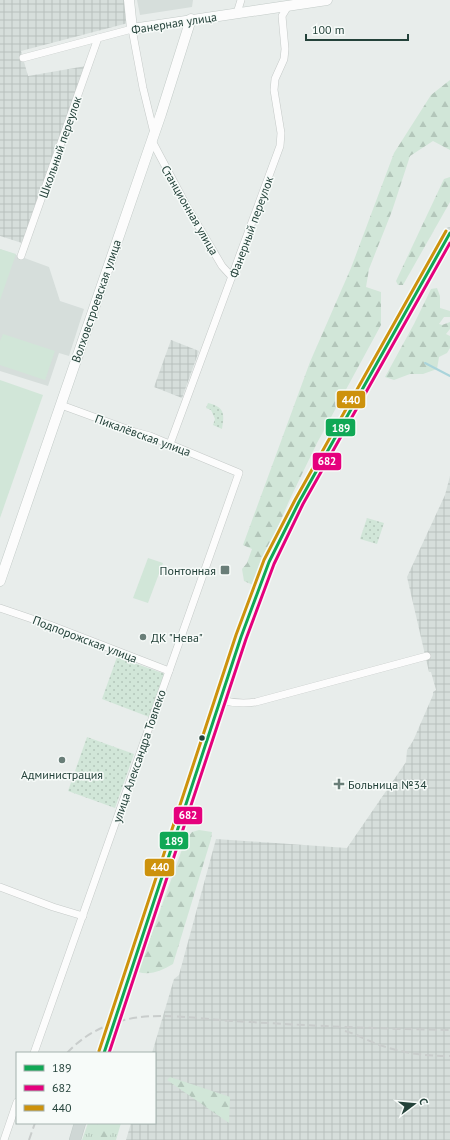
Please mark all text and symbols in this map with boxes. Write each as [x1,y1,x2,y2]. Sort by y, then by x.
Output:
street label: Фанерная улица [130,9,218,37]
scale bar [306,16,408,42]
text: 100 m [312,22,345,37]
street label: Школьный переулок [36,94,85,200]
street label: Станционная улица [158,162,222,258]
street label: Фанерный переулок [226,174,276,280]
street label: Волховстроевская улица [68,237,124,365]
line badge: 440 [336,390,366,409]
text: 440 [342,393,360,407]
street label: Пикалёвская улица [93,411,193,459]
line badge: 189 [325,418,356,437]
text: 189 [332,421,350,435]
line badge: 682 [312,452,342,471]
text: 682 [318,454,336,468]
place label: Понтонная [160,563,216,578]
marker: Понтонная [219,564,231,576]
street label: Подпорожская улица [31,612,139,666]
place label: ДК "Нева" [151,630,203,645]
marker: ДК "Нева" [138,632,148,642]
street label: улица Александра Товпеко [109,687,169,825]
unlabelled marker [197,733,207,743]
marker: Администрация [57,755,67,765]
place label: Администрация [21,767,103,782]
place label: Больница №34 [348,777,427,792]
marker: Больница №34 [333,778,345,790]
line badge: 682 [173,806,203,825]
text: 682 [179,808,197,822]
line badge: 189 [159,831,189,850]
text: 189 [165,834,183,848]
line badge: 440 [144,858,175,877]
text: 440 [151,860,169,874]
legend [16,1052,156,1124]
text: 189 [52,1060,72,1075]
text: 682 [52,1080,72,1095]
north arrow [394,1084,434,1124]
text: С [416,1096,431,1106]
text: 440 [52,1100,72,1115]

